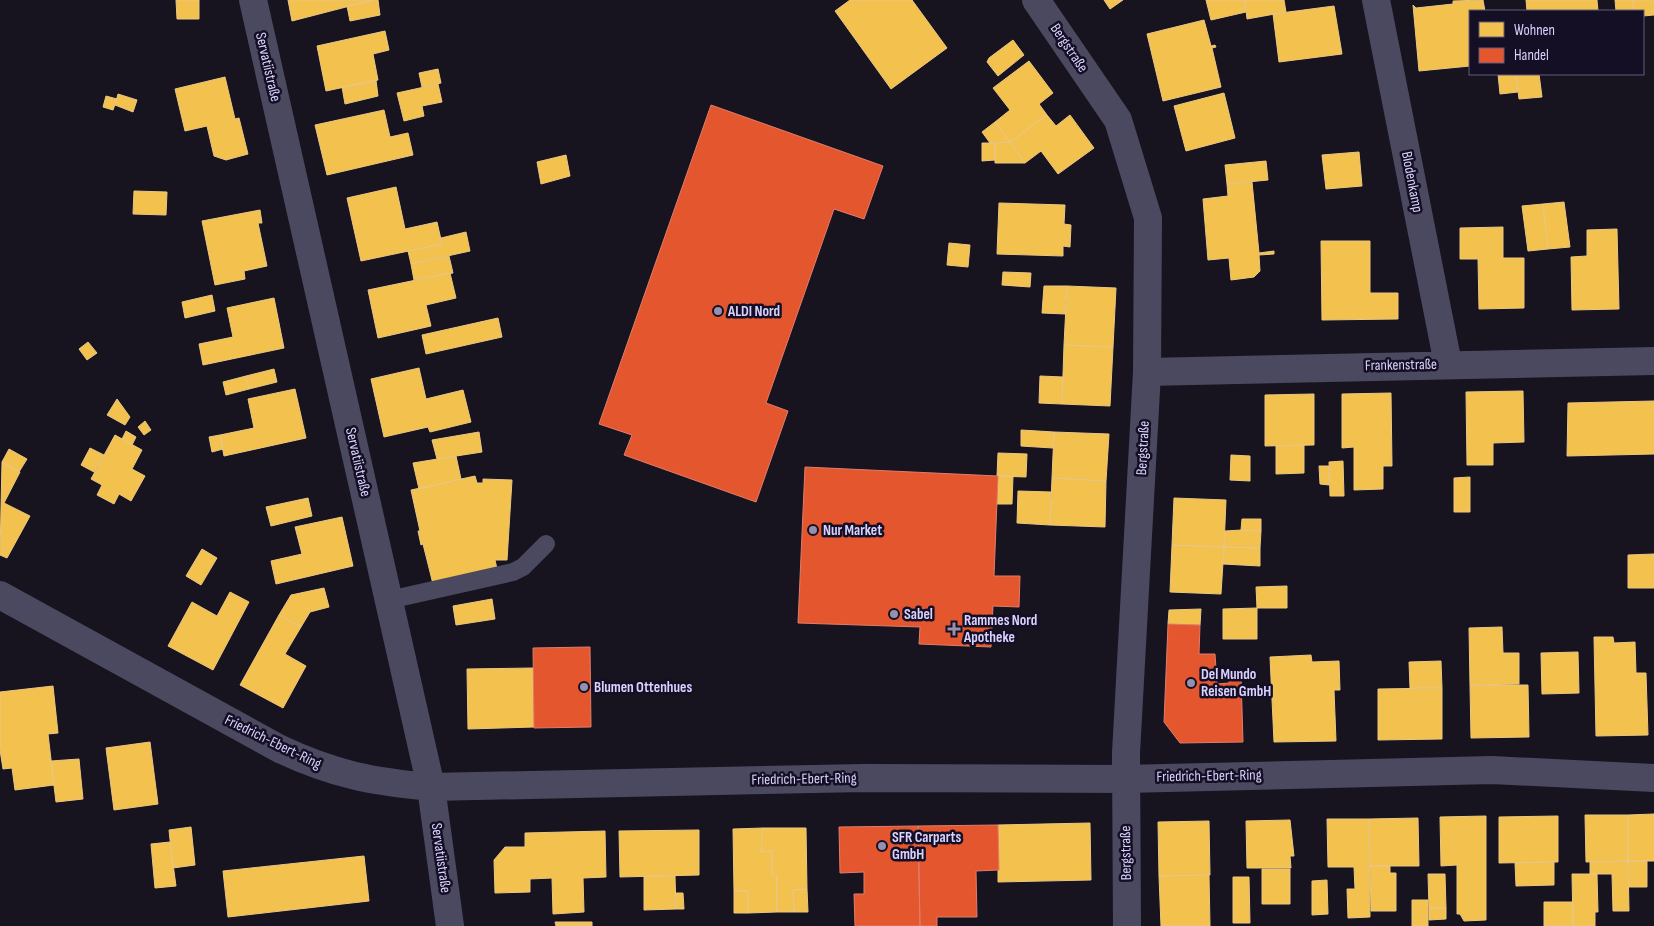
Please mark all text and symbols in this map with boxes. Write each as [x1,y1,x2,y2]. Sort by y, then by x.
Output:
legend [1469,10,1644,75]
street label: Bergstraße [1046,20,1092,76]
text: Wohnen [1514,21,1555,40]
street label: Servatiistraße [251,31,285,103]
text: Handel [1514,46,1549,65]
street label: Blodenkamp [1397,150,1427,214]
place label: ALDI Nord [727,302,780,321]
marker: ALDI Nord [712,305,724,317]
street label: Frankenstraße [1365,355,1437,375]
street label: Bergstraße [1132,420,1154,476]
street label: Servatiistraße [341,426,375,498]
place label: Nur Market [823,521,882,540]
marker: Nur Market [807,524,819,536]
place label: Sabel [904,605,933,624]
marker: Sabel [888,608,900,620]
place label: Rammes Nord Apotheke [963,611,1037,647]
marker: Rammes Nord Apotheke [948,623,960,635]
place label: Del Mundo Reisen GmbH [1201,665,1271,701]
marker: Del Mundo Reisen GmbH [1185,677,1197,689]
place label: Blumen Ottenhues [594,678,692,697]
marker: Blumen Ottenhues [578,681,590,693]
street label: Friedrich-Ebert-Ring [222,710,324,774]
street label: Friedrich-Ebert-Ring [1156,766,1262,786]
street label: Friedrich-Ebert-Ring [751,769,857,789]
street label: Servatiistraße [427,822,455,894]
street label: Bergstraße [1116,825,1136,881]
place label: SFR Carparts GmbH [892,828,962,864]
marker: SFR Carparts GmbH [876,840,888,852]

